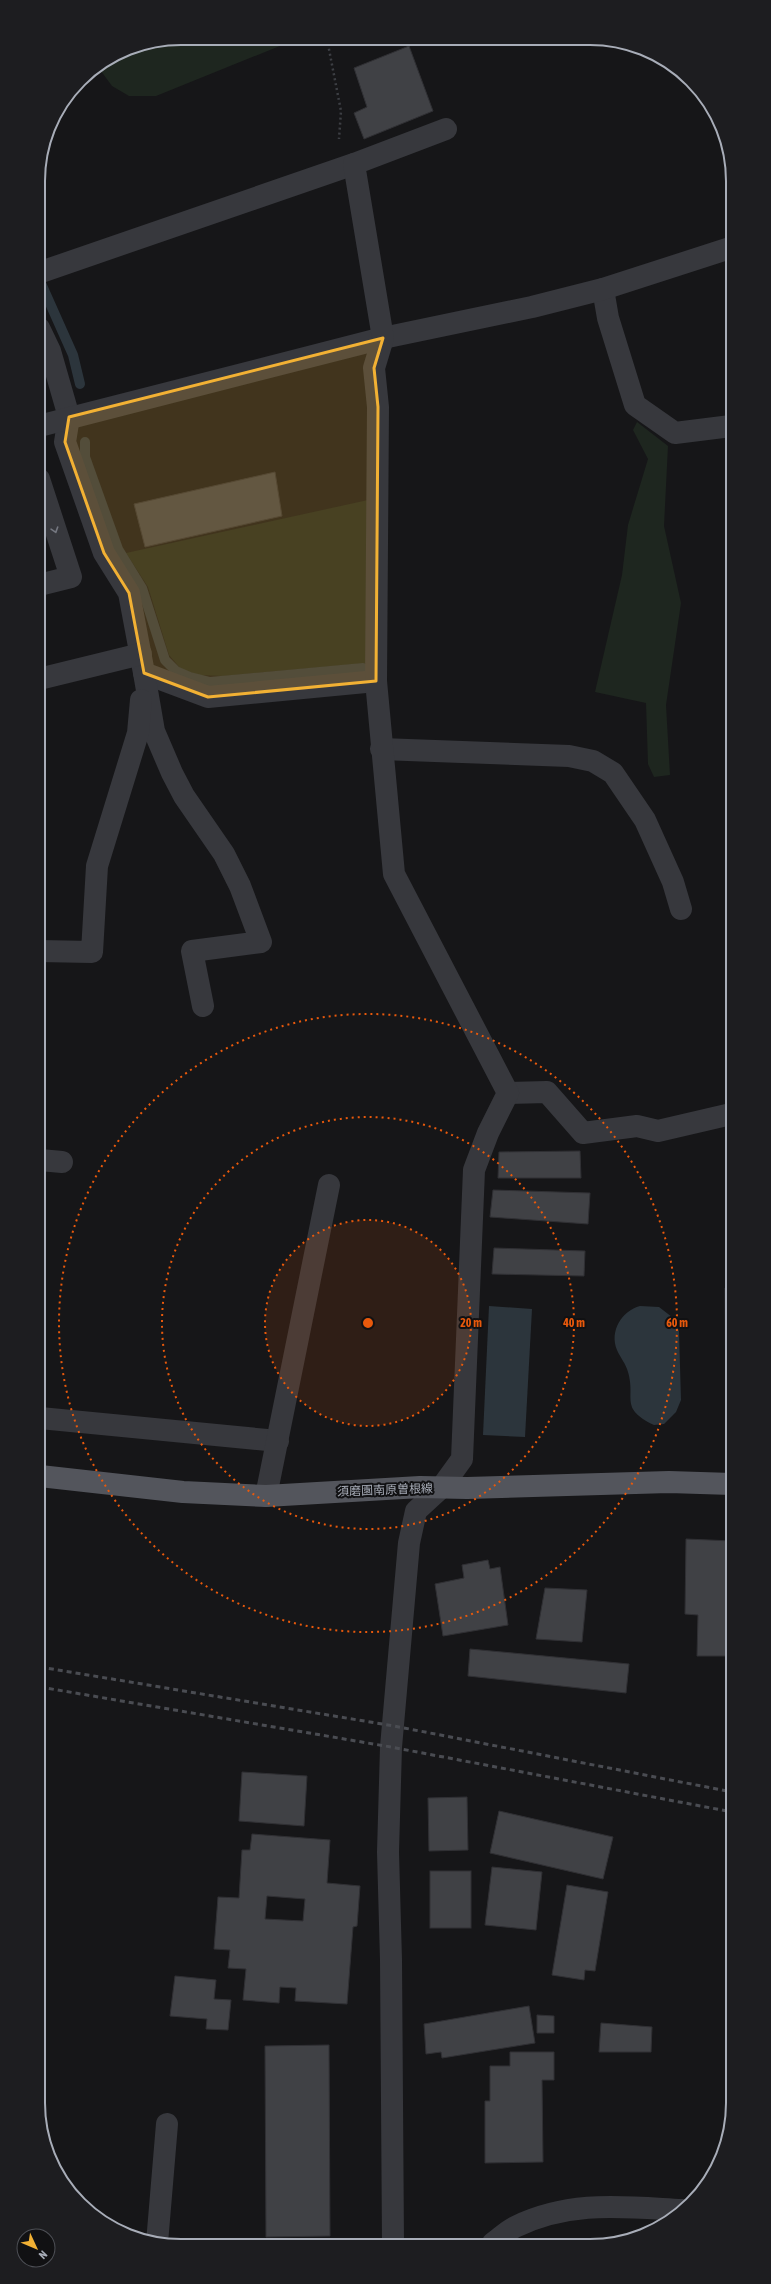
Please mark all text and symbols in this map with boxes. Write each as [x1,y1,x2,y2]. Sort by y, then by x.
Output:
one-way arrow [50,526,59,533]
centre of rings [361,1316,375,1330]
text: 20 m [460,1316,482,1330]
text: 40 m [562,1316,585,1330]
text: 60 m [666,1316,688,1330]
street label: 須磨園南原曽根線 [337,1481,433,1499]
north arrow [16,2228,56,2268]
text: N [37,2248,50,2261]

